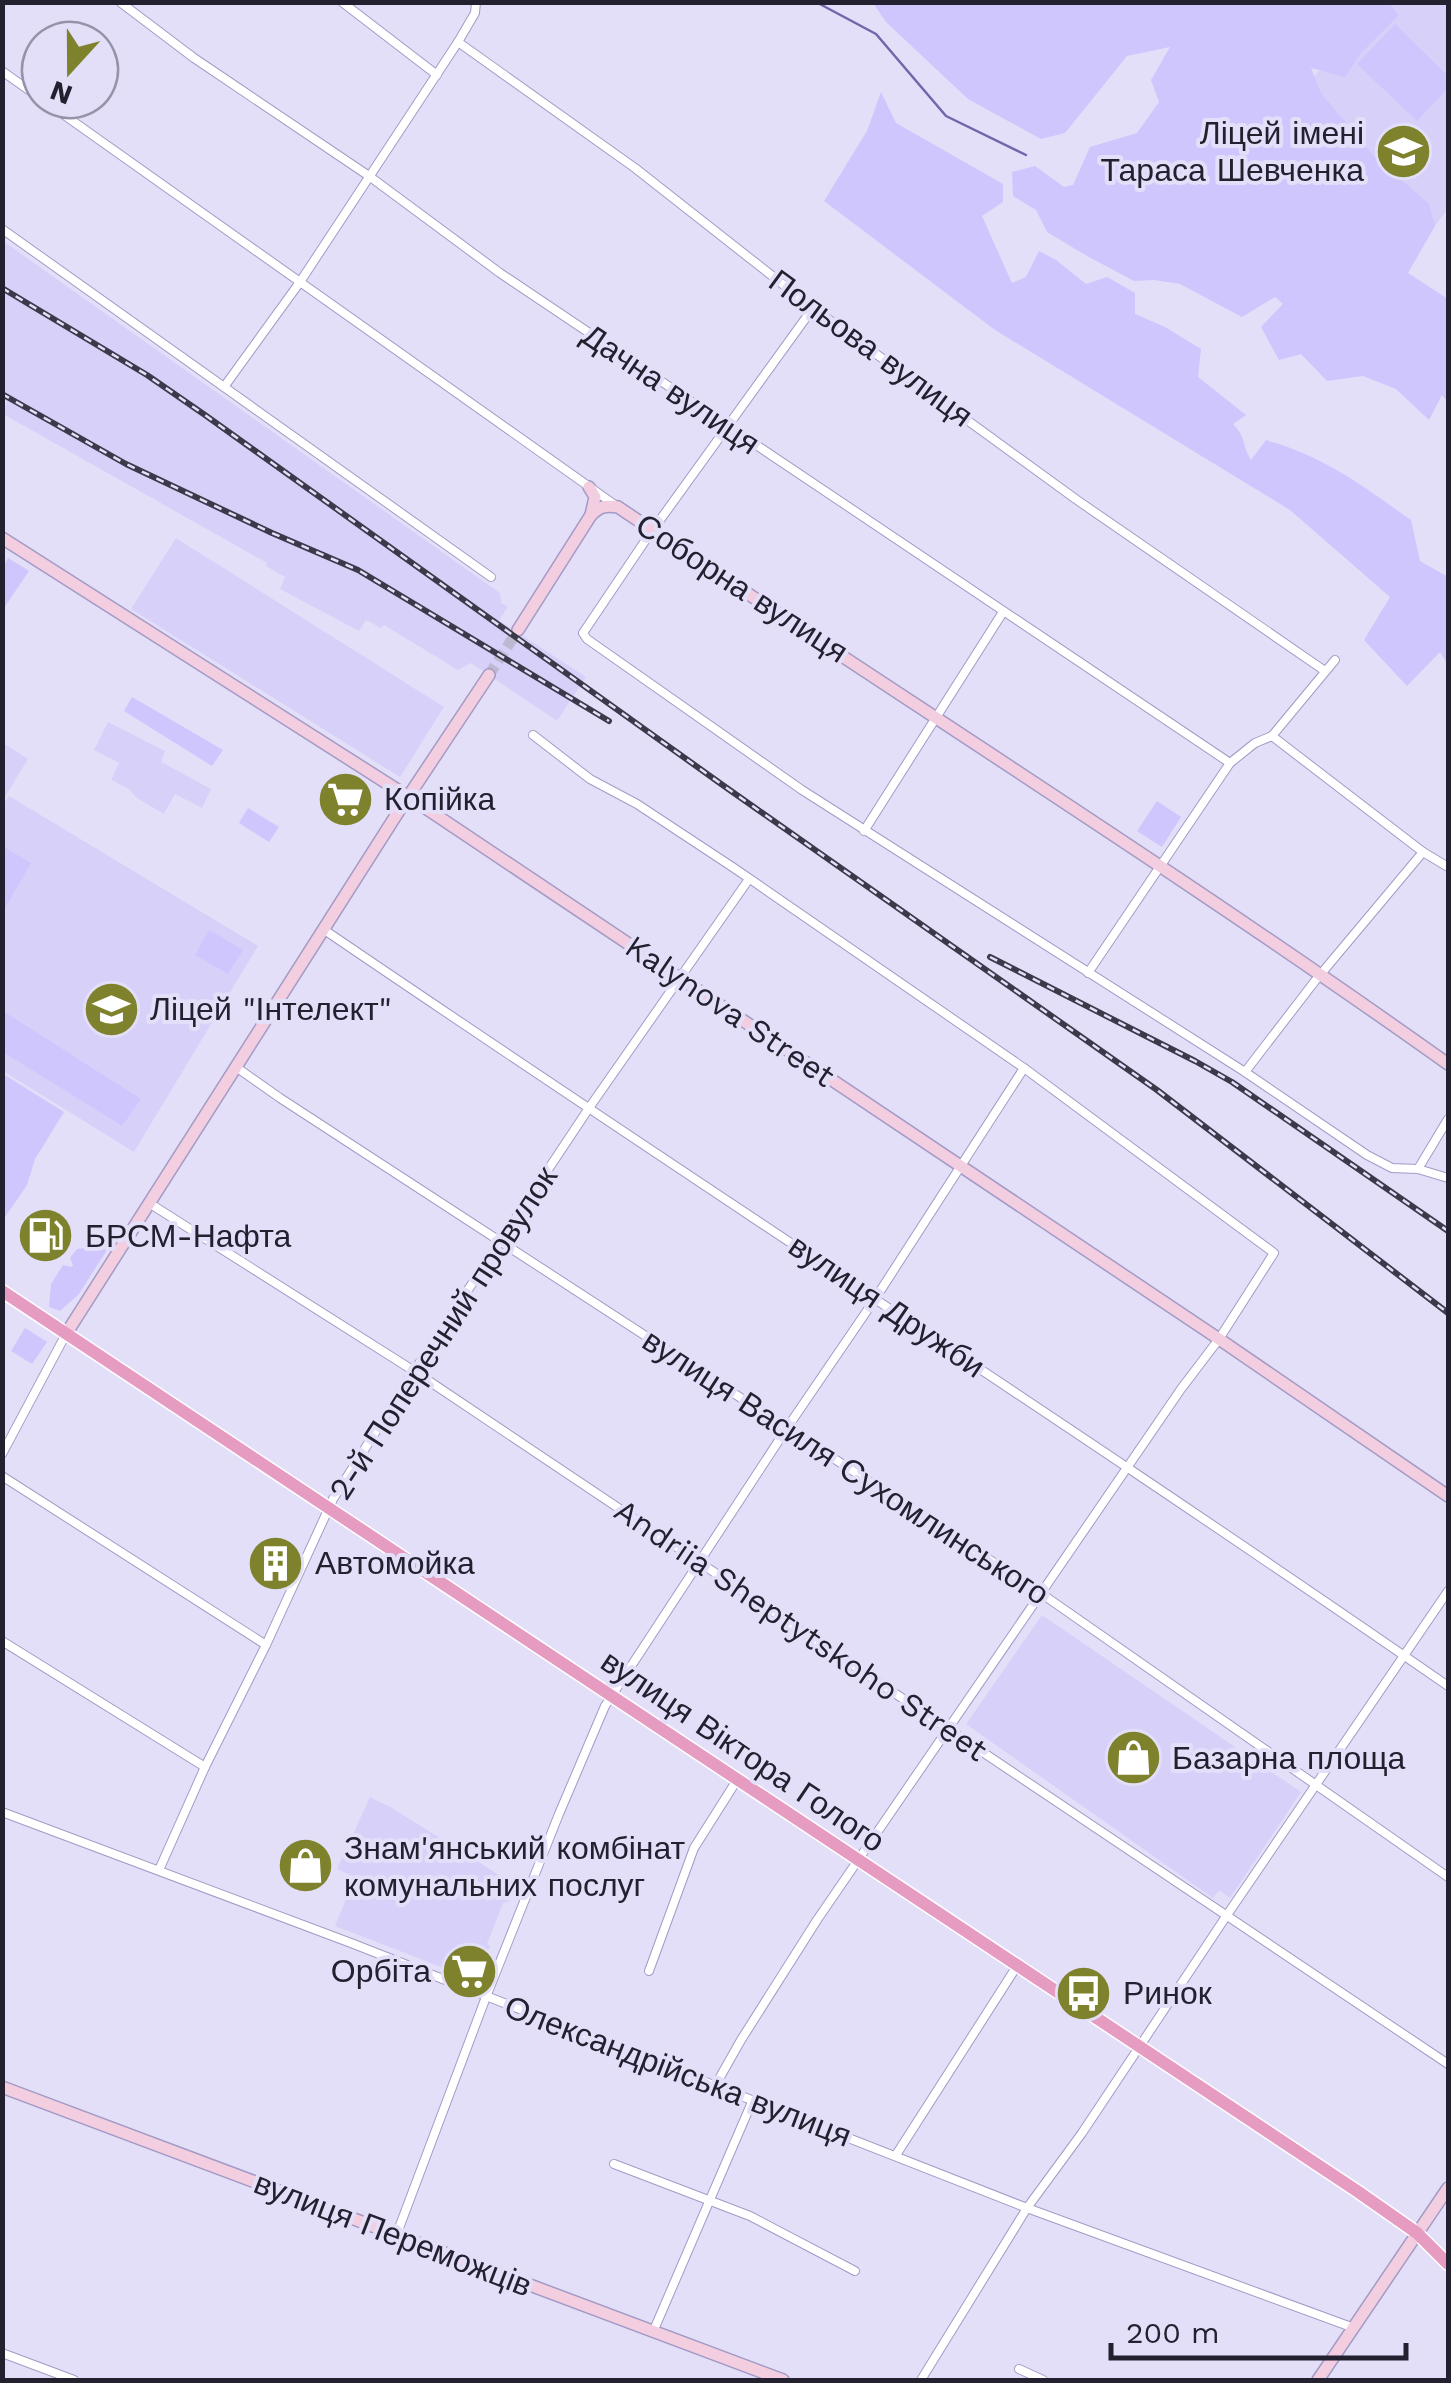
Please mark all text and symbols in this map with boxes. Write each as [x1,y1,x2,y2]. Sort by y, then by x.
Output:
north arrow [20,20,120,120]
text: N [46,74,77,112]
place label: Ліцей імені Тараса Шевченка [1100,114,1364,189]
school or university icon: Ліцей імені Тараса Шевченка [1373,121,1433,181]
street label: Польова вулиця [762,261,980,435]
street label: Дачна вулиця [575,316,767,462]
street label: Соборна вулиця [629,505,855,671]
supermarket icon: Копійка [315,769,375,829]
place label: Копійка [384,780,495,818]
street label: Kalynova Street [618,927,842,1095]
school or university icon: Ліцей "Інтелект" [81,979,141,1039]
place label: Ліцей "Інтелект" [150,990,392,1028]
street label: 2-й Поперечний провулок [321,1158,566,1507]
fuel station icon: БРСМ-Нафта [16,1206,76,1266]
place label: БРСМ-Нафта [85,1217,292,1255]
street label: вулиця Дружби [782,1226,992,1386]
street label: вулиця Василя Сухомлинського [636,1321,1056,1613]
street label: Andriia Sheptytskoho Street [608,1491,994,1769]
building icon: Автомойка [246,1533,306,1593]
place label: Автомойка [315,1544,475,1582]
street label: вулиця Віктора Голого [594,1642,892,1860]
shop icon: Базарна площа [1103,1728,1163,1788]
place label: Базарна площа [1172,1739,1406,1777]
place label: Знам'янський комбінат комунальних послуг [344,1829,686,1904]
shop icon: Знам'янський комбінат комунальних послуг [275,1836,335,1896]
supermarket icon: Орбіта [440,1941,500,2001]
place label: Орбіта [331,1952,431,1990]
bus stop icon: Ринок [1054,1963,1114,2023]
place label: Ринок [1123,1974,1213,2012]
street label: Олександрійська вулиця [499,1987,857,2155]
street label: вулиця Переможців [249,2164,537,2304]
scale bar [1111,2298,1406,2360]
text: 200 m [1126,2315,1220,2350]

